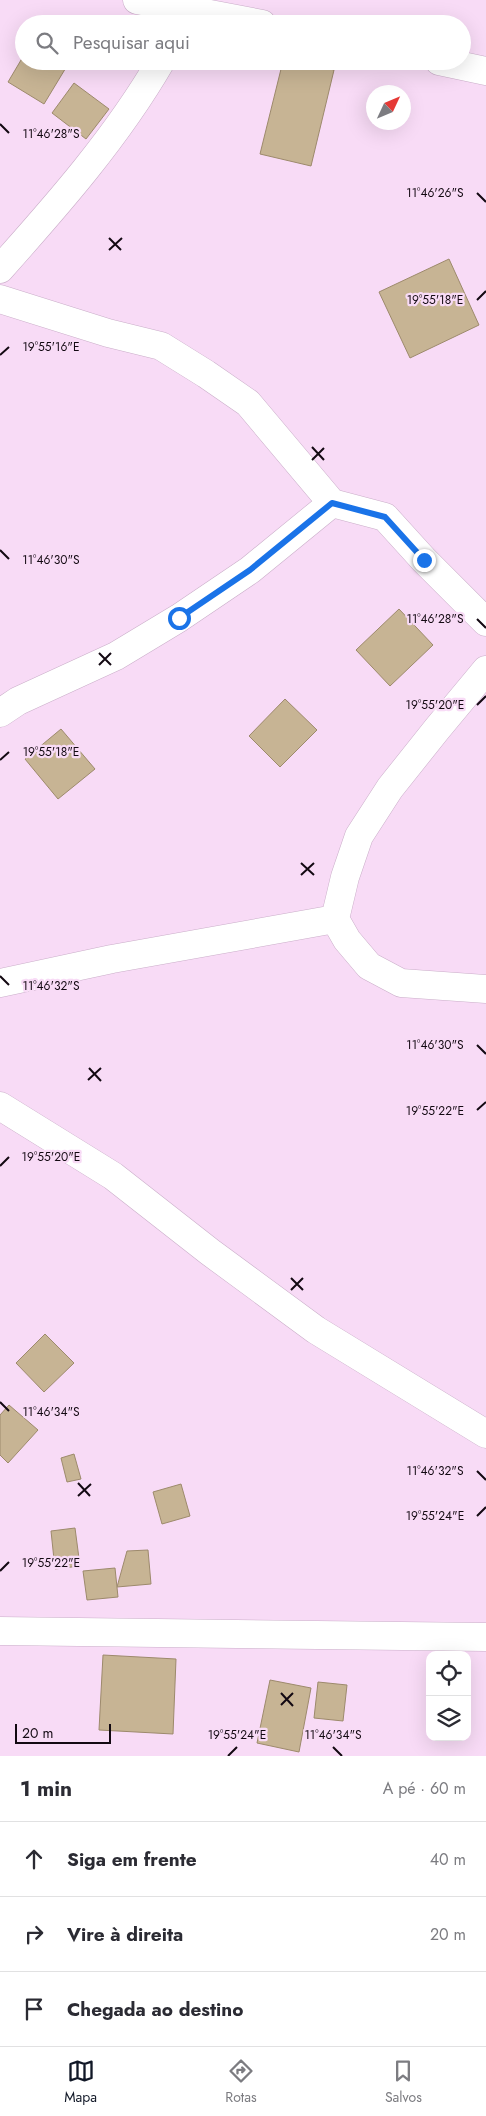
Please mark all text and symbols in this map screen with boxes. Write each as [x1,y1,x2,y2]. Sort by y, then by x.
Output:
search box [15,15,471,70]
icon: search [33,29,61,57]
text: Pesquisar aqui [73,29,190,56]
north arrow [366,85,411,130]
text: 11°46'28"S [22,125,80,143]
text: 11°46'26"S [406,184,464,202]
text: 19°55'18"E [407,291,463,309]
text: 19°55'16"E [22,338,80,356]
route end [413,549,436,572]
text: 11°46'30"S [22,551,80,569]
route start [168,607,191,630]
text: 11°46'28"S [406,610,464,628]
text: 19°55'20"E [406,696,464,714]
text: 19°55'18"E [23,743,79,761]
text: 11°46'32"S [22,977,80,995]
text: 11°46'30"S [406,1036,464,1054]
text: 19°55'22"E [406,1102,464,1120]
text: 19°55'20"E [22,1148,80,1166]
text: 11°46'34"S [22,1403,80,1421]
text: 11°46'32"S [406,1462,464,1480]
text: 19°55'24"E [406,1507,464,1525]
text: 19°55'22"E [22,1554,80,1572]
map controls [426,1651,471,1741]
button: locate [426,1651,471,1696]
button: layers [426,1696,471,1741]
scale bar [15,1721,111,1744]
text: 20 m [22,1723,54,1743]
text: 19°55'24"E [208,1726,266,1744]
text: 11°46'34"S [304,1726,362,1744]
text: 1 min [20,1774,72,1804]
text: A pé · 60 m [383,1777,466,1800]
icon: ahead [20,1845,48,1873]
text: Siga em frente [67,1846,197,1873]
text: 40 m [430,1848,466,1871]
icon: right [20,1920,48,1948]
text: Vire à direita [67,1921,183,1948]
text: 20 m [430,1923,466,1946]
icon: arrive [20,1995,48,2023]
text: Chegada ao destino [67,1996,243,2023]
tab: Mapa [64,2057,97,2107]
tab: Rotas [225,2057,257,2107]
tab: Salvos [385,2057,422,2107]

